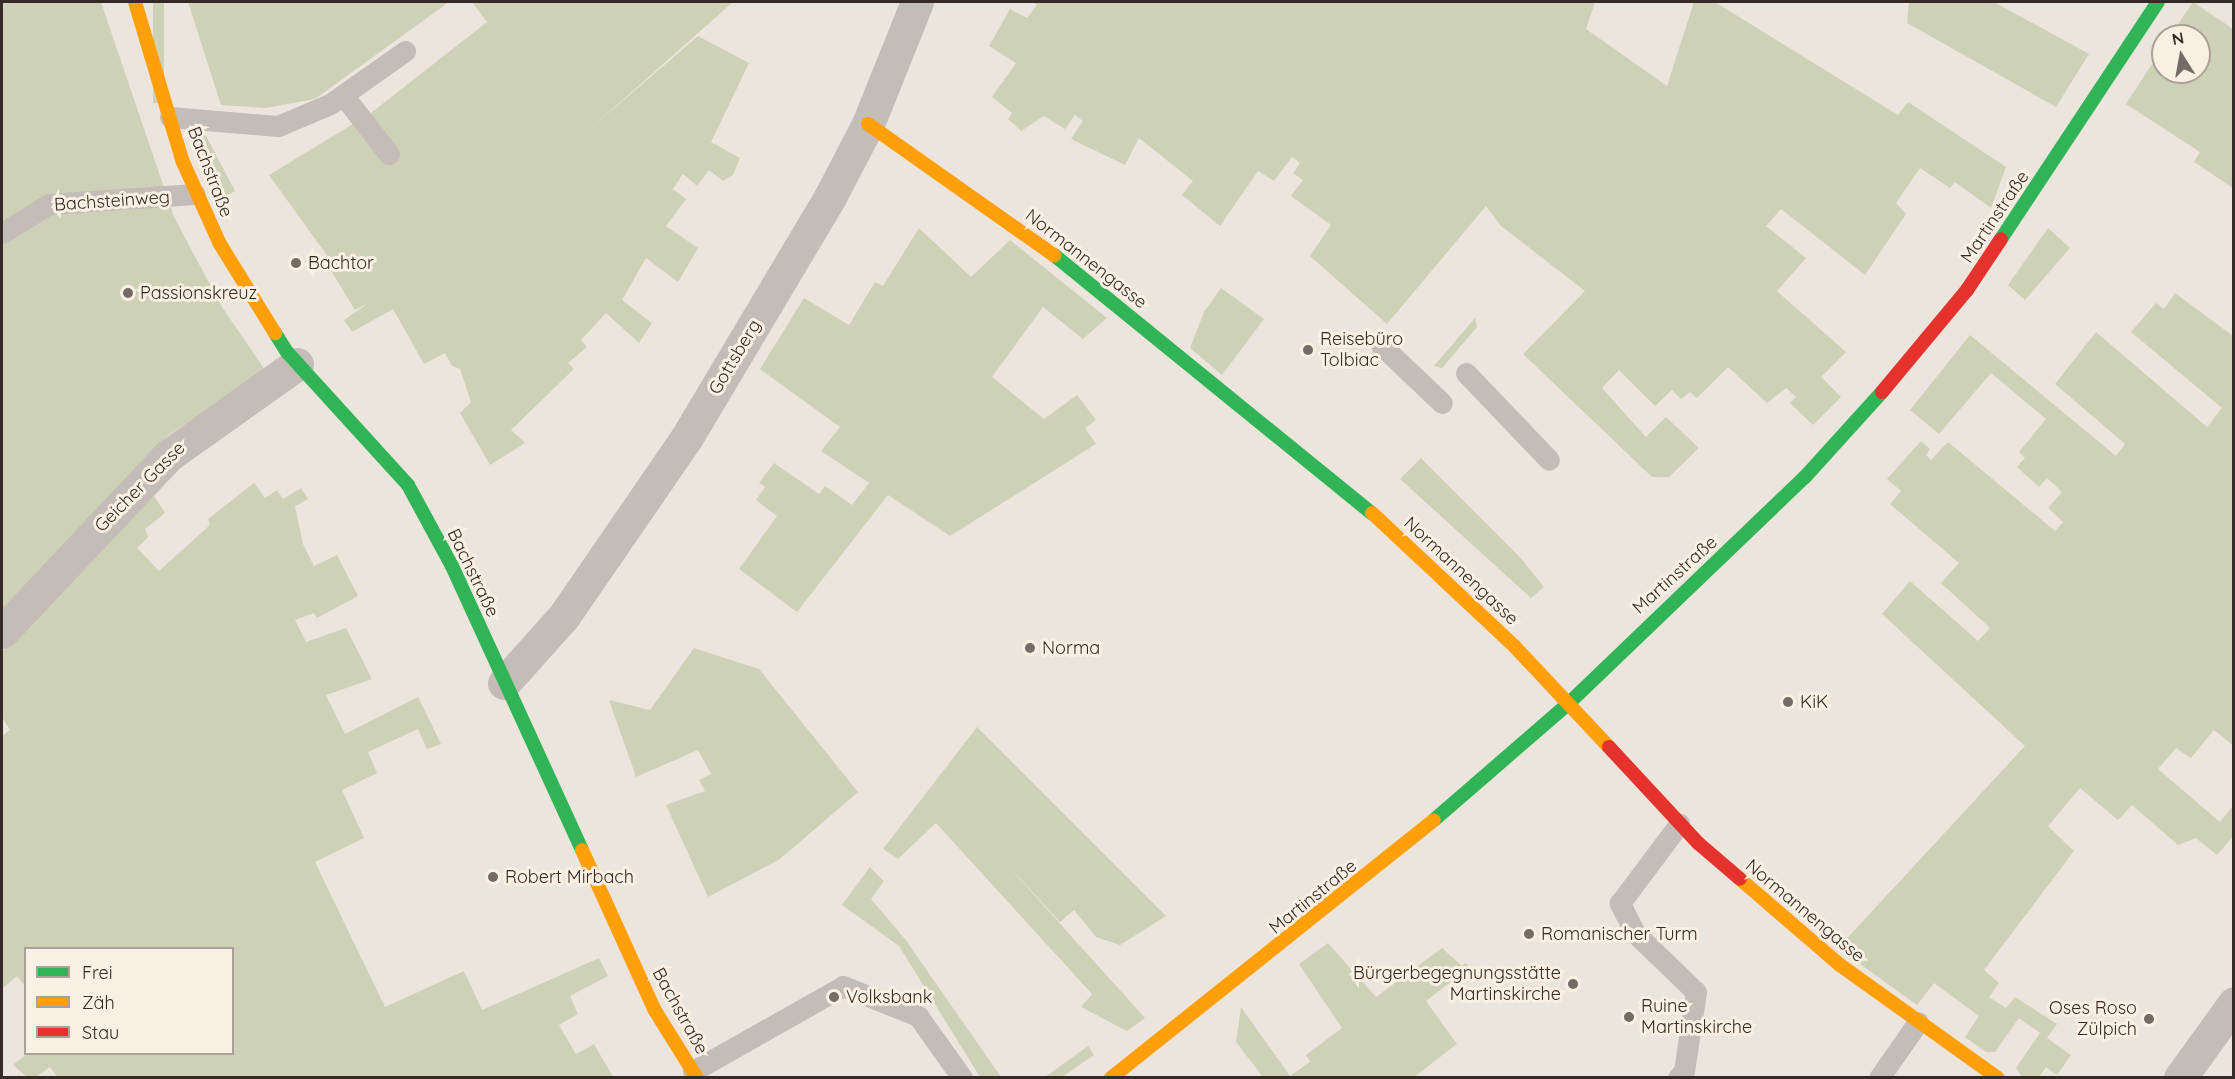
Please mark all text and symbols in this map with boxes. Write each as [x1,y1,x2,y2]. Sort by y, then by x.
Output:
north arrow [2151,24,2211,84]
text: N [2170,27,2186,49]
street label: Bachstraße [183,124,237,220]
street label: Martinstraße [1956,167,2034,267]
street label: Bachsteinweg [53,186,171,216]
street label: Normannengasse [1021,205,1151,313]
place label: Bachtor [308,252,374,274]
marker: Bachtor [289,256,303,270]
place label: Passionskreuz [140,282,257,304]
marker: Passionskreuz [121,286,135,300]
street label: Gottsberg [704,316,766,398]
place label: Reisebüro Tolbiac [1320,329,1403,372]
marker: Reisebüro Tolbiac [1301,343,1315,357]
street label: Geicher Gasse [90,437,190,537]
street label: Normannengasse [1399,512,1523,630]
street label: Bachstraße [442,525,504,621]
street label: Martinstraße [1628,531,1722,619]
place label: Norma [1042,637,1100,659]
marker: Norma [1023,641,1037,655]
place label: KiK [1800,691,1828,713]
marker: KiK [1781,695,1795,709]
street label: Martinstraße [1265,855,1361,939]
street label: Normannengasse [1741,855,1869,967]
place label: Robert Mirbach [505,866,634,888]
marker: Robert Mirbach [486,870,500,884]
place label: Romanischer Turm [1541,923,1698,945]
marker: Romanischer Turm [1522,927,1536,941]
legend [24,947,234,1055]
text: Frei [82,961,113,984]
place label: Bürgerbegegnungsstätte Martinskirche [1353,963,1561,1006]
street label: Bachstraße [647,964,713,1058]
marker: Bürgerbegegnungsstätte Martinskirche [1566,977,1580,991]
place label: Volksbank [846,986,932,1008]
marker: Volksbank [827,990,841,1004]
text: Zäh [82,991,115,1014]
place label: Ruine Martinskirche [1641,996,1752,1038]
place label: Oses Roso Zülpich [2049,998,2137,1040]
marker: Ruine Martinskirche [1622,1010,1636,1024]
marker: Oses Roso Zülpich [2142,1012,2156,1026]
text: Stau [82,1021,119,1044]

